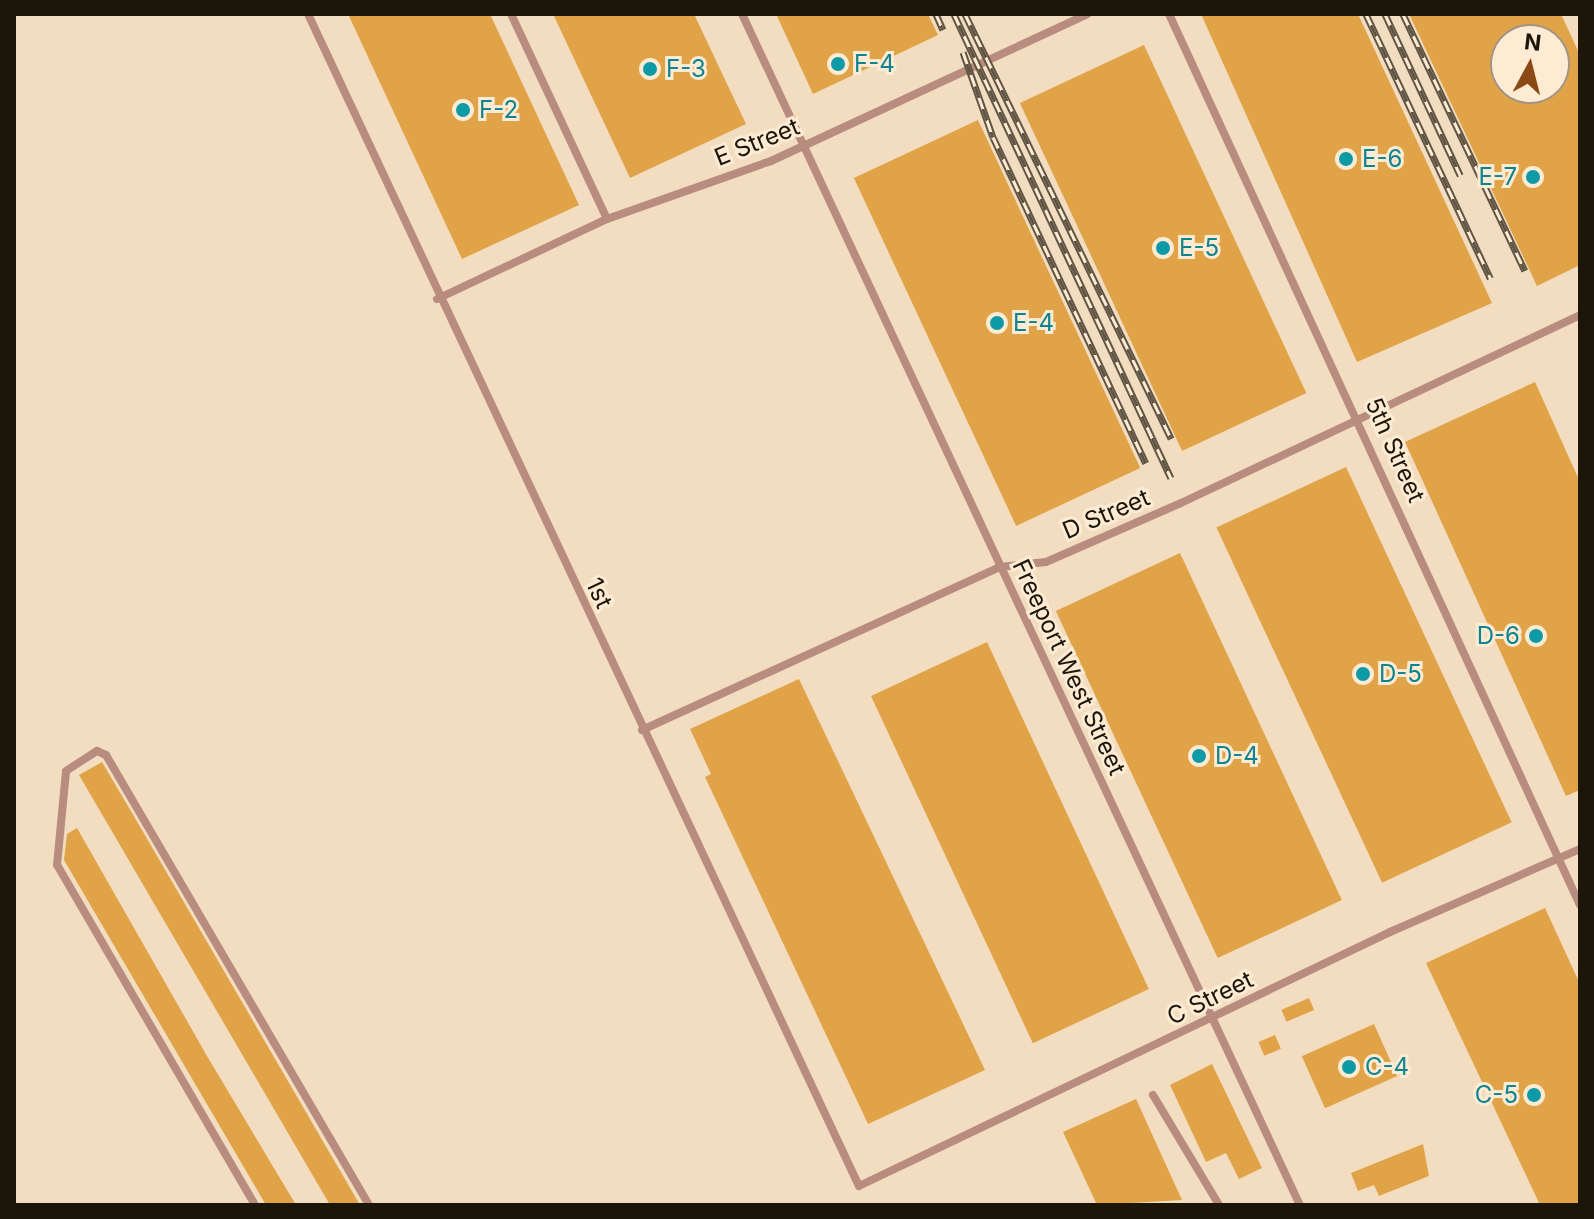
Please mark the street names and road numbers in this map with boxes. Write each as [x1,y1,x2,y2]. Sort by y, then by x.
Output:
street label: E Street [710,112,804,172]
street label: 5th Street [1359,393,1431,507]
street label: D Street [1058,483,1154,545]
street label: Freeport West Street [1006,555,1132,779]
street label: 1st [580,573,618,613]
street label: C Street [1162,965,1258,1031]

